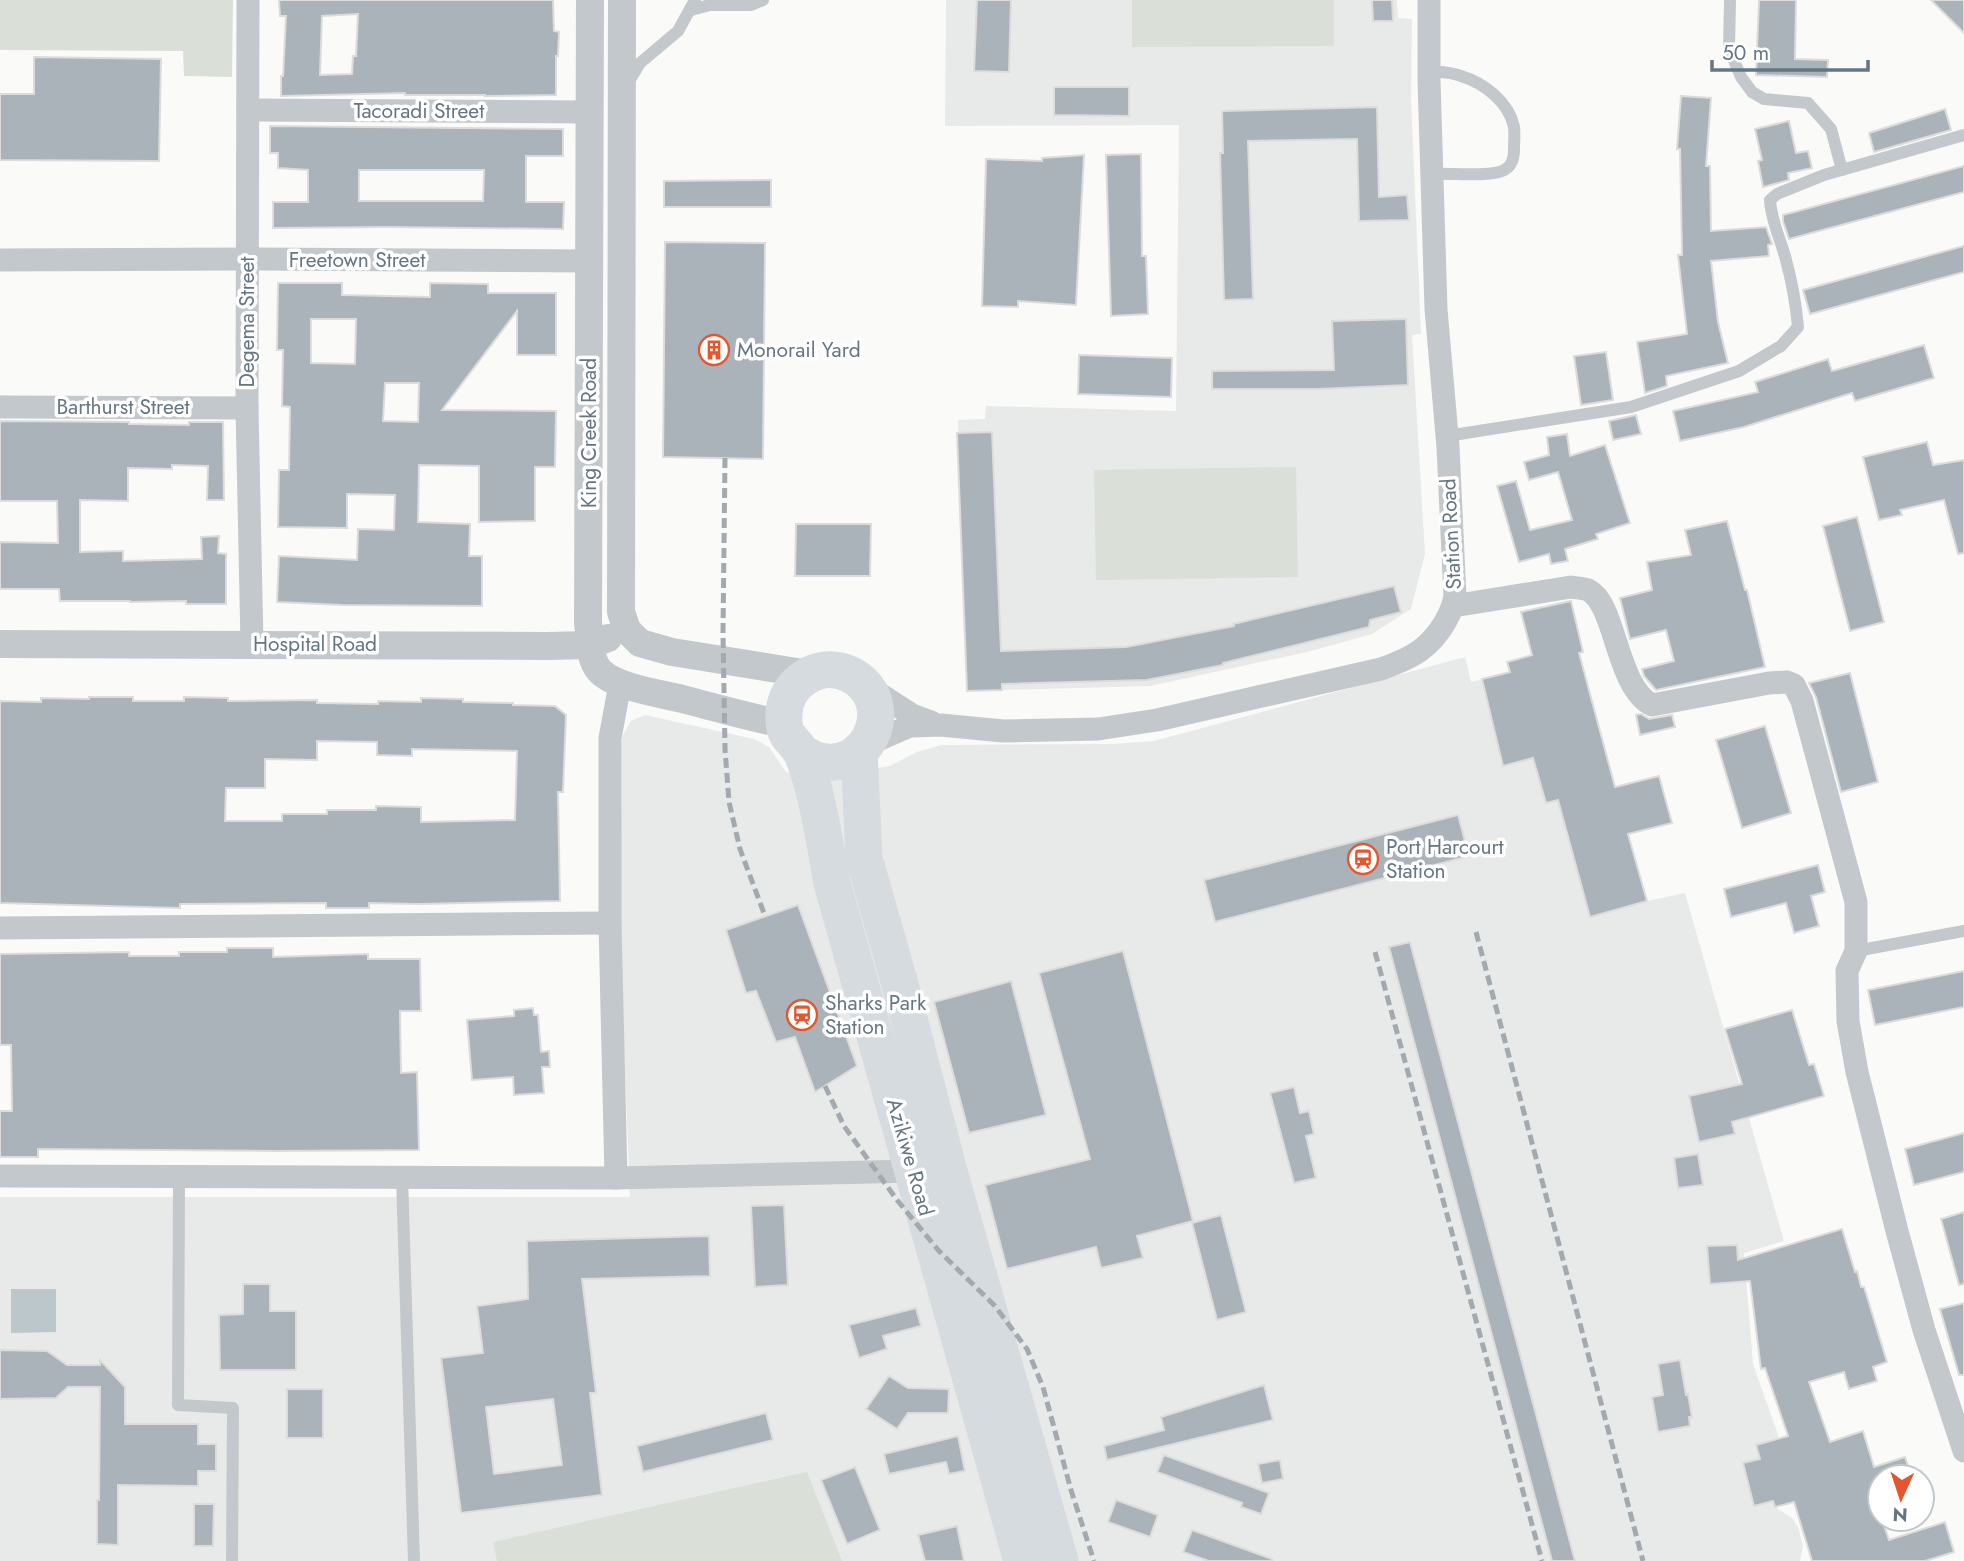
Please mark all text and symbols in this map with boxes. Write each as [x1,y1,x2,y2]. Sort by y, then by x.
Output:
scale bar [1712,28,1868,72]
text: 50 m [1722,38,1769,68]
street label: Tacoradi Street [354,96,484,126]
street label: Freetown Street [289,245,425,275]
street label: Degema Street [232,257,262,387]
building icon: Monorail Yard [697,333,731,367]
place label: Monorail Yard [737,335,861,365]
street label: King Creek Road [574,358,604,508]
street label: Barthurst Street [56,392,190,422]
street label: Station Road [1433,478,1469,590]
street label: Hospital Road [253,629,377,659]
place label: Port Harcourt Station [1386,832,1504,886]
station icon: Port Harcourt Station [1346,842,1380,876]
place label: Sharks Park Station [825,988,927,1042]
station icon: Sharks Park Station [785,998,819,1032]
street label: Azikiwe Road [879,1095,941,1219]
north arrow [1866,1463,1936,1533]
text: N [1892,1501,1908,1528]

